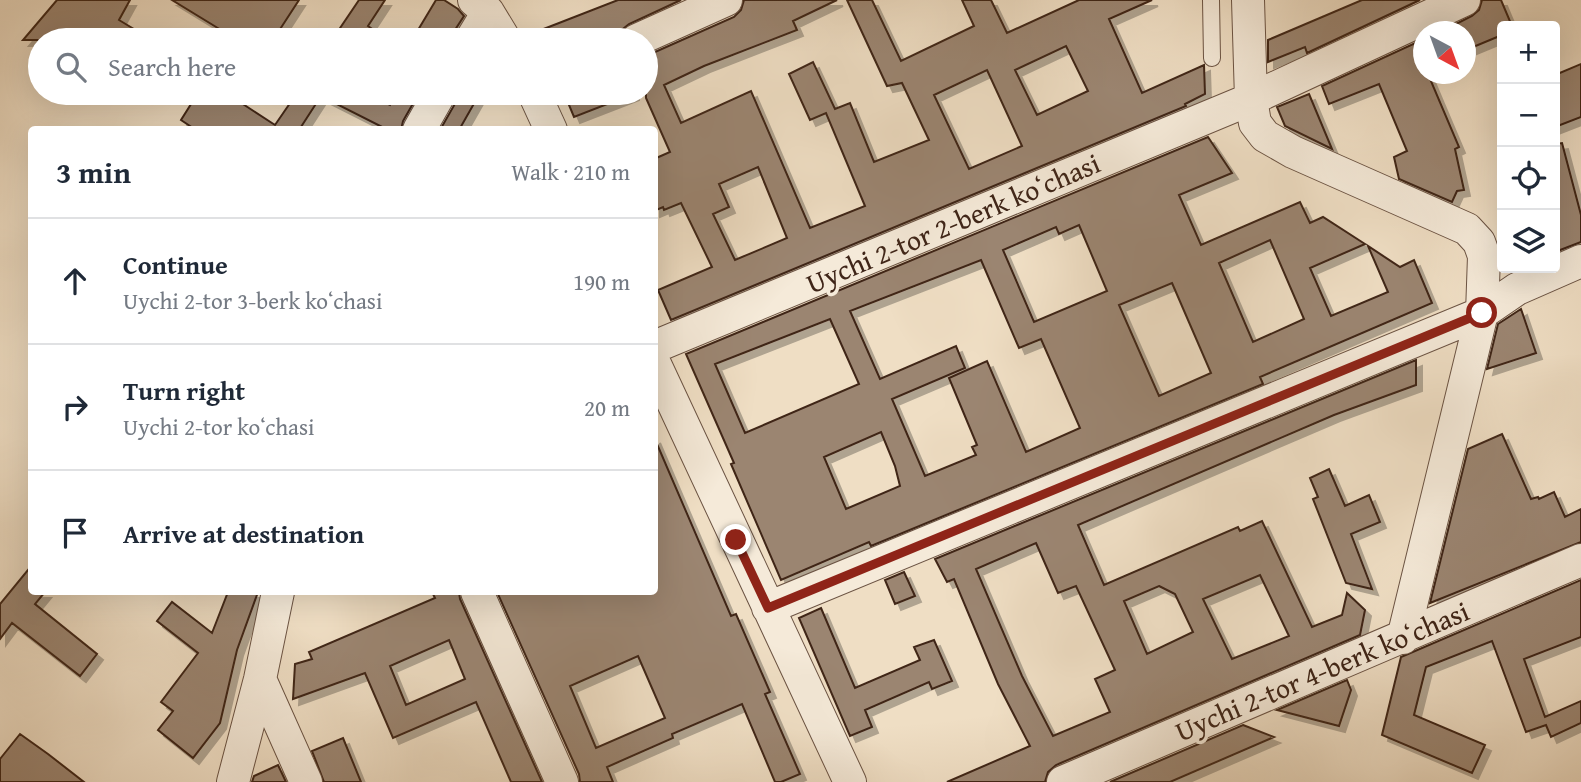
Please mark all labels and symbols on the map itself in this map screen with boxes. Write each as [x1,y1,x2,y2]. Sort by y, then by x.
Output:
north arrow [1413,21,1476,84]
street label: Uychi 2-tor 2-berk koʻchasi [799,142,1106,303]
route start [1466,297,1497,328]
route end [720,524,751,555]
street label: Uychi 2-tor 4-berk koʻchasi [1168,590,1475,751]

